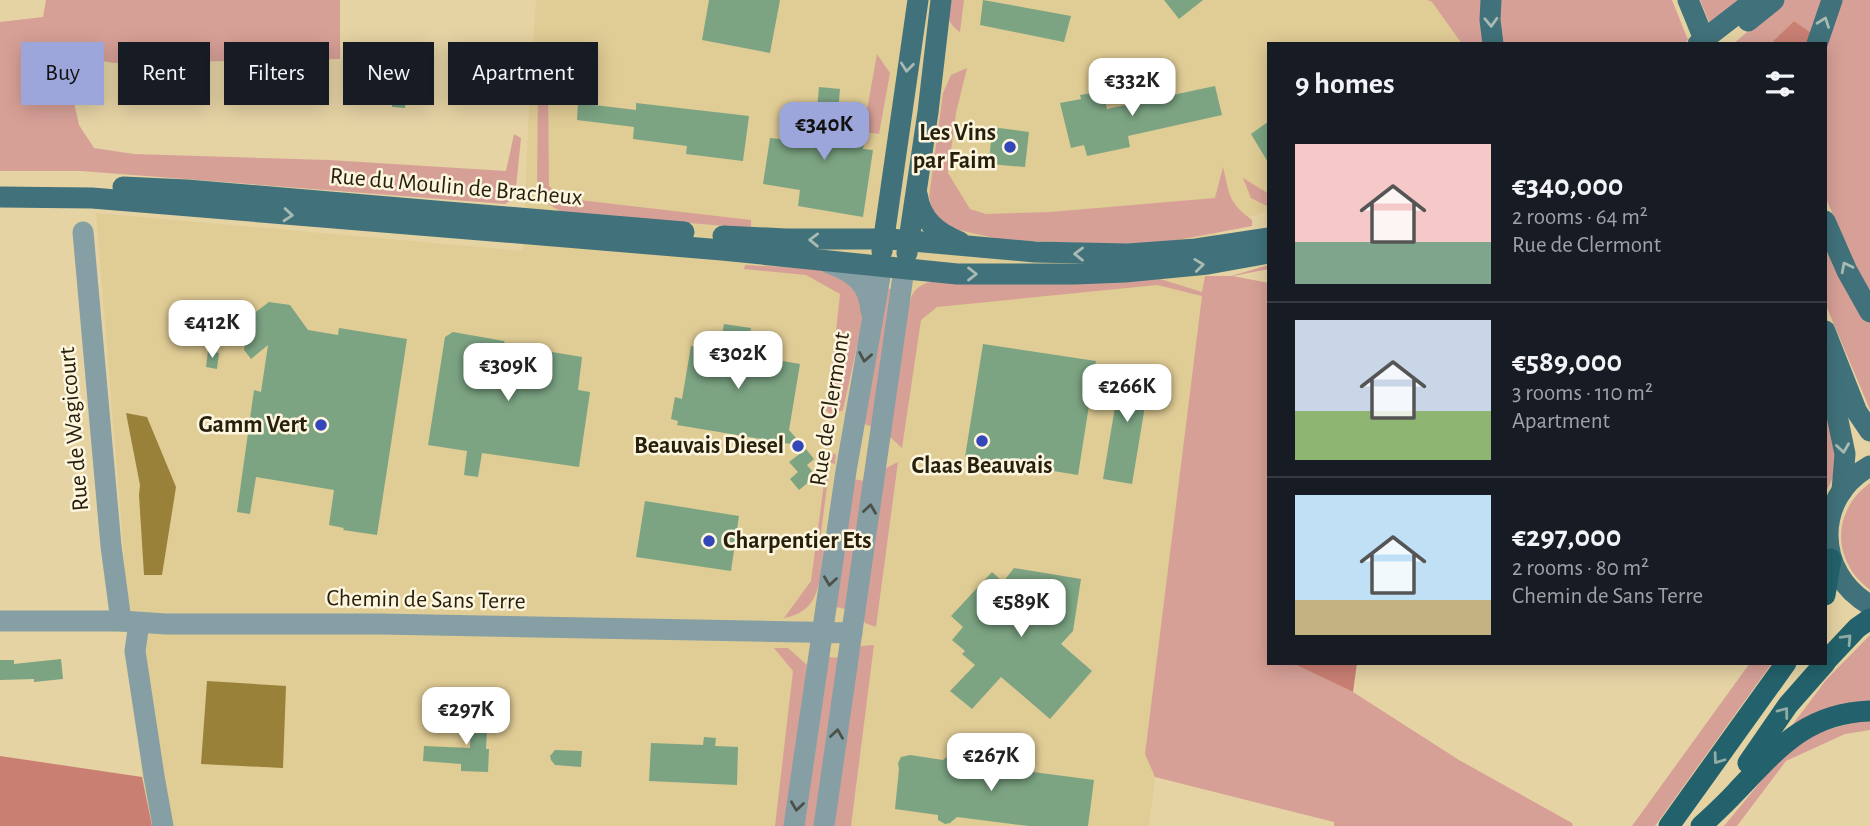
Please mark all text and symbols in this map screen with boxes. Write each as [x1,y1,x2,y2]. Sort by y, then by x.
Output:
one-way arrow [1816,16,1830,28]
one-way arrow [1483,17,1498,28]
chip: Buy [21,42,104,105]
chip: Rent [118,42,210,105]
chip: Filters [224,42,329,105]
chip: New [343,42,434,105]
chip: Apartment [448,42,598,105]
pin: €332K [1083,58,1181,118]
one-way arrow [900,62,915,73]
icon: filters [1761,65,1799,103]
text: €332K [1105,69,1159,92]
text: 9 homes [1295,69,1395,99]
pin: €340K [775,102,873,162]
text: €340K [795,113,853,136]
place label: Les Vins par Faim [913,121,996,173]
marker: Les Vins par Faim [1002,139,1018,155]
street label: Rue du Moulin de Bracheux [329,164,584,210]
text: €340,000 [1512,171,1623,201]
icon: home [1351,172,1435,256]
text: 2 rooms · 64 m² [1512,206,1648,229]
one-way arrow [283,207,294,222]
one-way arrow [808,232,819,248]
text: Rue de Clermont [1512,234,1661,257]
one-way arrow [1073,246,1084,261]
one-way arrow [1193,258,1205,273]
one-way arrow [1841,262,1855,274]
one-way arrow [967,266,978,282]
pin: €412K [163,300,261,360]
text: €412K [185,311,239,334]
street label: Rue de Clermont [806,330,854,488]
pin: €302K [689,332,787,391]
text: €302K [710,342,766,365]
pin: €309K [459,344,557,403]
street label: Rue de Wagicourt [55,346,93,512]
text: €589,000 [1512,347,1622,377]
icon: home [1351,348,1435,432]
one-way arrow [858,351,873,362]
text: €309K [479,354,537,377]
pin: €266K [1078,364,1176,424]
text: €266K [1098,375,1156,398]
text: 3 rooms · 110 m² [1512,382,1653,405]
text: Apartment [1512,410,1610,433]
place label: Gamm Vert [198,413,307,437]
marker: Gamm Vert [313,417,329,433]
marker: Claas Beauvais [974,433,990,449]
place label: Beauvais Diesel [634,434,784,458]
marker: Beauvais Diesel [790,438,806,454]
one-way arrow [1836,442,1851,454]
place label: Claas Beauvais [911,454,1053,478]
one-way arrow [862,503,877,515]
text: €297,000 [1512,522,1621,552]
icon: home [1351,523,1435,607]
place label: Charpentier Ets [723,529,871,553]
marker: Charpentier Ets [701,533,717,549]
text: 2 rooms · 80 m² [1512,557,1649,580]
one-way arrow [822,575,837,587]
pin: €589K [972,580,1070,639]
text: Chemin de Sans Terre [1512,585,1703,608]
street label: Chemin de Sans Terre [326,586,526,614]
text: €589K [993,590,1049,613]
one-way arrow [1838,634,1851,647]
pin: €297K [417,688,515,747]
text: €297K [438,698,494,721]
one-way arrow [1775,707,1788,720]
one-way arrow [829,728,844,740]
pin: €267K [942,734,1040,793]
text: €267K [963,744,1019,767]
one-way arrow [1713,751,1726,763]
one-way arrow [790,800,805,812]

